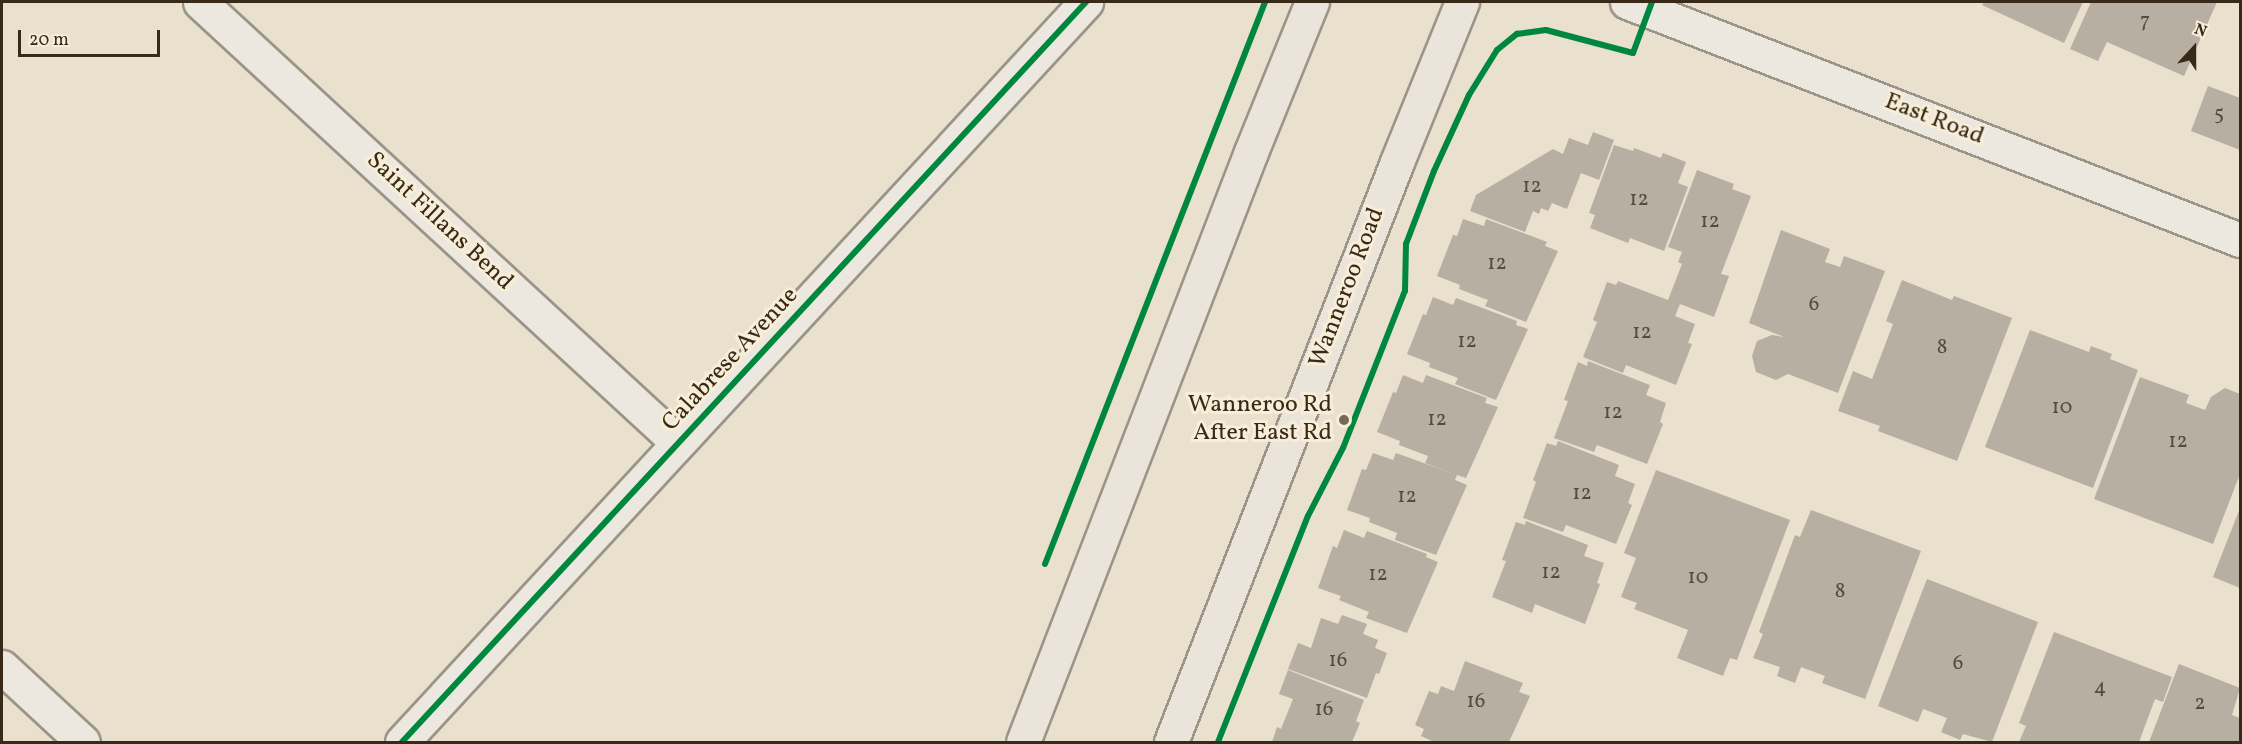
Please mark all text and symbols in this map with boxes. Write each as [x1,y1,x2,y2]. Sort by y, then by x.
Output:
house number: 7 [2140,9,2150,35]
scale bar [21,18,164,56]
north arrow [2164,18,2224,78]
text: N [2191,19,2210,44]
text: 20 m [29,28,69,53]
street label: East Road [1880,88,1988,152]
house number: 5 [2214,101,2224,127]
street label: Saint Fillans Bend [360,147,518,297]
house number: 12 [1522,174,1542,200]
house number: 12 [1629,187,1649,213]
street label: Wanneroo Road [1304,204,1392,372]
house number: 12 [1700,209,1720,235]
house number: 12 [1487,251,1507,277]
street label: Calabrese Avenue [657,282,805,438]
house number: 6 [1809,292,1819,318]
house number: 12 [1632,320,1652,346]
house number: 12 [1457,329,1477,355]
house number: 8 [1937,335,1947,361]
place label: Wanneroo Rd After East Rd [1188,392,1332,448]
house number: 10 [2052,395,2072,421]
house number: 12 [1603,400,1623,426]
house number: 12 [1427,407,1447,433]
marker: Wanneroo Rd After East Rd [1337,413,1351,427]
house number: 12 [2168,429,2188,455]
house number: 12 [1572,481,1592,507]
house number: 12 [1397,484,1417,510]
house number: 12 [1541,560,1561,586]
house number: 12 [1368,562,1388,588]
house number: 10 [1688,565,1708,591]
house number: 8 [1835,579,1845,605]
house number: 16 [1329,648,1347,674]
house number: 6 [1953,651,1963,677]
house number: 4 [2094,675,2106,701]
house number: 16 [1467,689,1485,715]
house number: 2 [2194,691,2206,717]
house number: 16 [1315,697,1333,723]

